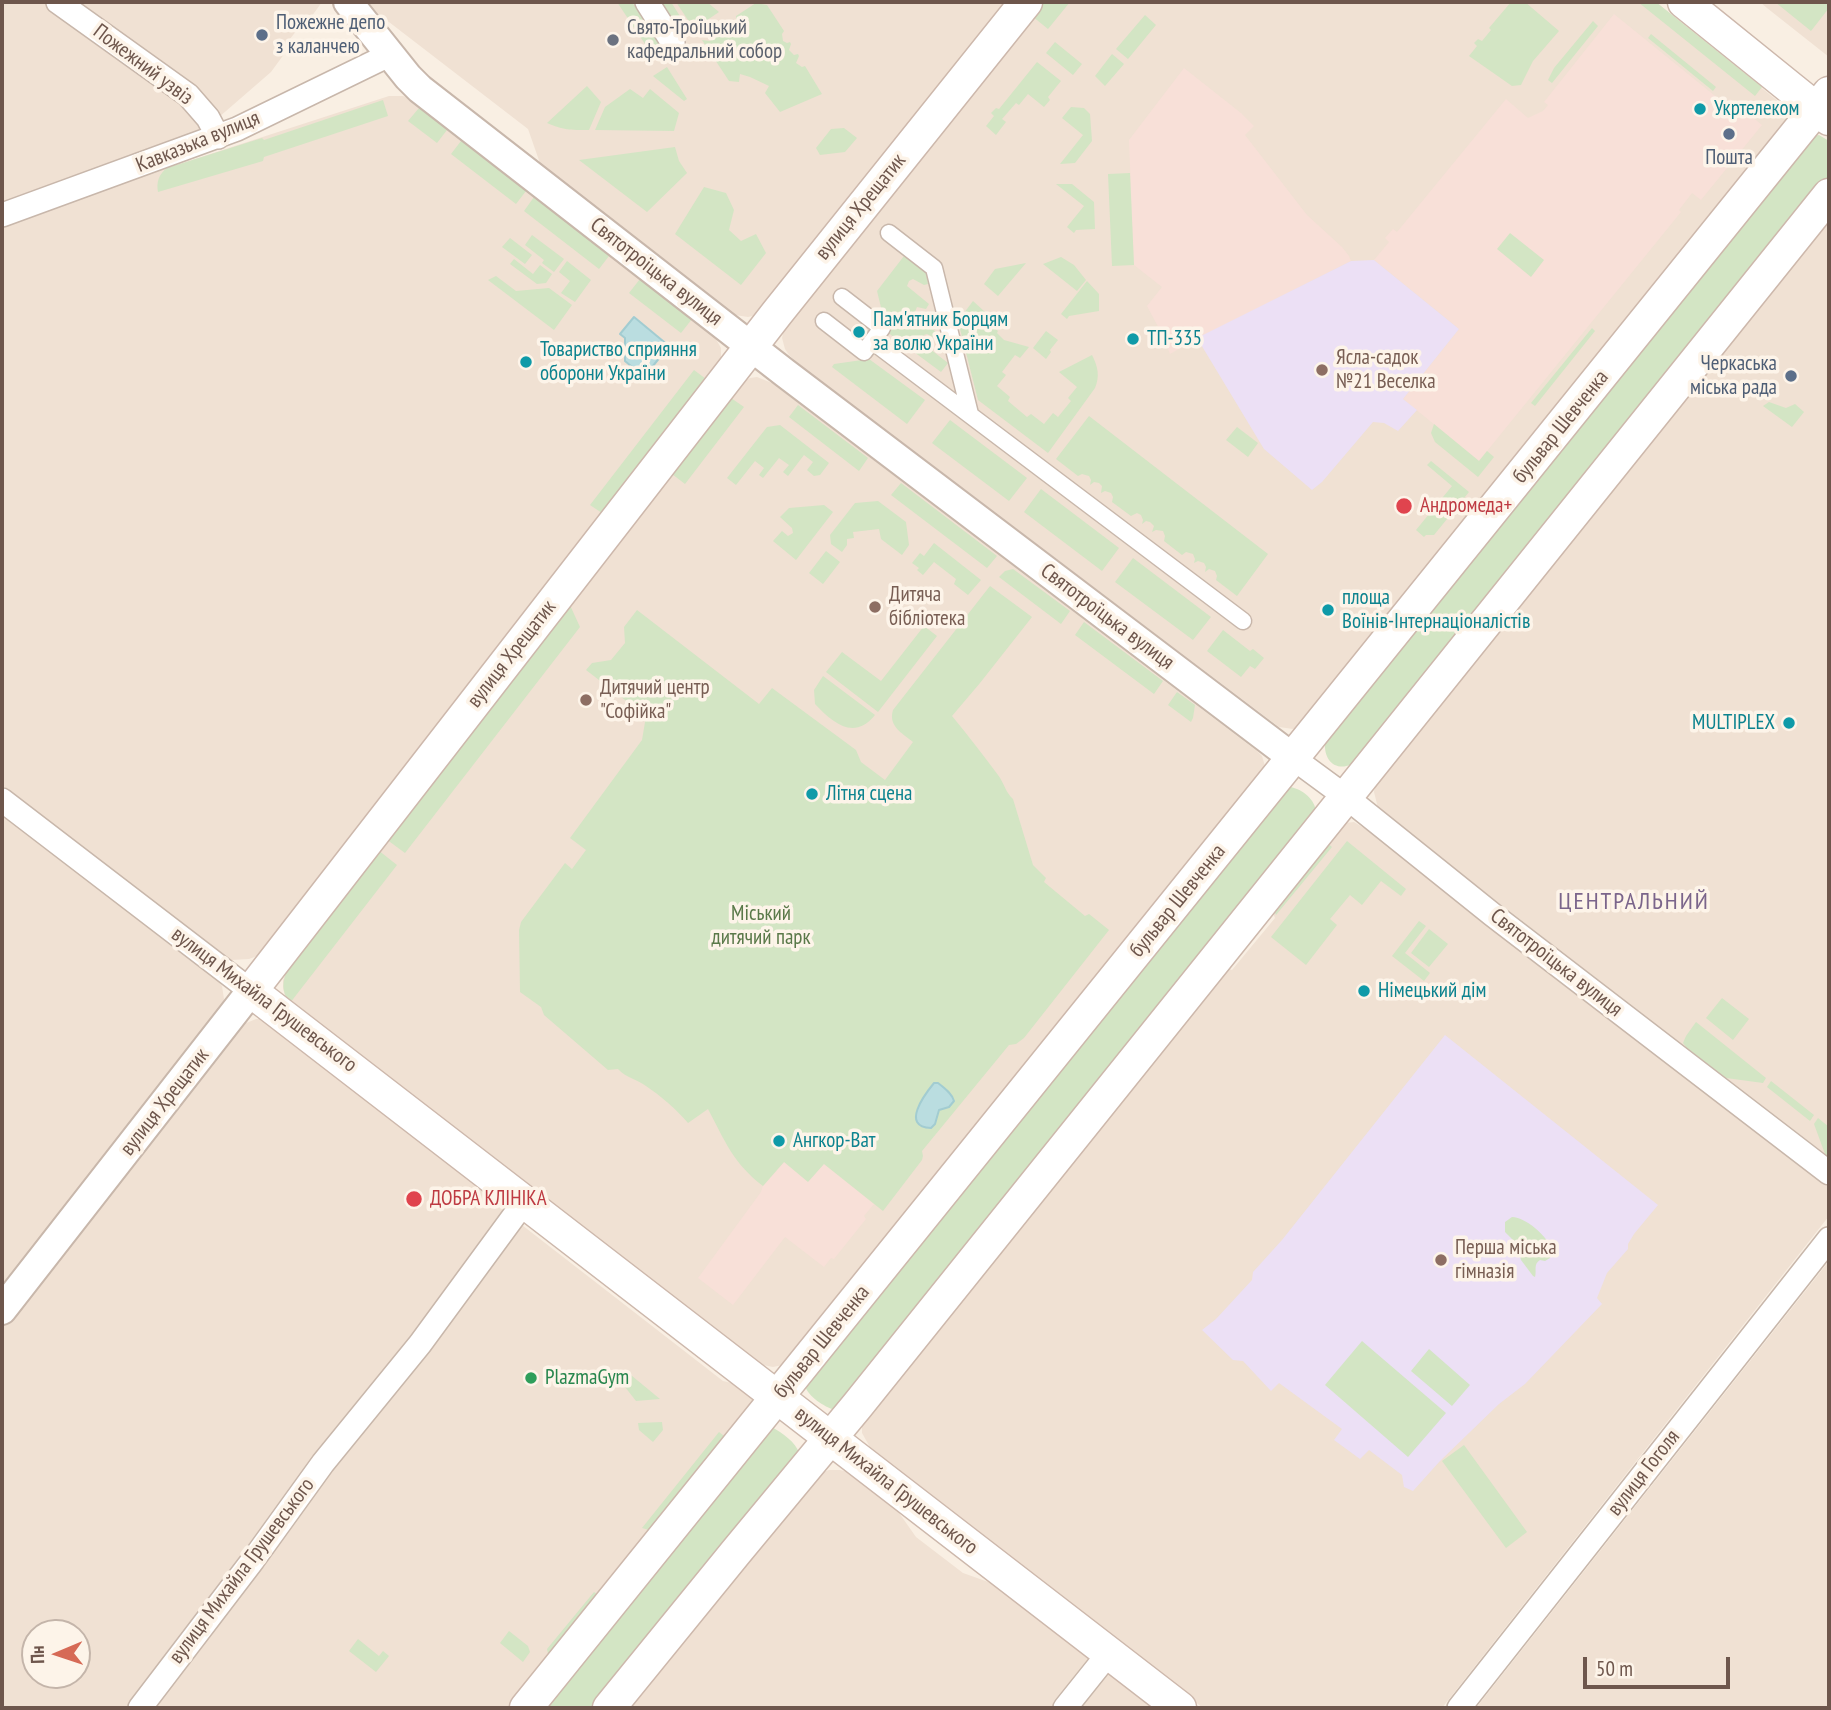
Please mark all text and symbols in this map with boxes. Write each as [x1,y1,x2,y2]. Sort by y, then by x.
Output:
place label: Пожежне депо з каланчею [276,10,385,60]
place label: Свято-Троїцький кафедральний собор [627,15,782,65]
street label: Пожежний узвіз [88,19,198,111]
marker: Пожежне депо з каланчею [254,27,270,43]
marker: Свято-Троїцький кафедральний собор [605,32,621,48]
place label: Укртелеком [1714,96,1800,122]
marker: Укртелеком [1692,101,1708,117]
street label: Кавказька вулиця [132,106,264,178]
marker: Пошта [1721,126,1737,142]
place label: Пошта [1705,145,1753,171]
street label: вулиця Хрещатик [811,149,911,265]
street label: Святотроїцька вулиця [585,213,727,331]
place label: Пам'ятник Борцям за волю України [873,307,1008,357]
marker: Пам'ятник Борцям за волю України [851,324,867,340]
place label: ТП-335 [1147,326,1202,352]
marker: ТП-335 [1125,331,1141,347]
place label: Товариство сприяння оборони України [540,337,697,387]
place label: Ясла-садок №21 Веселка [1336,345,1436,395]
place label: Черкаська міська рада [1690,351,1777,401]
marker: Товариство сприяння оборони України [518,354,534,370]
marker: Ясла-садок №21 Веселка [1314,362,1330,378]
street label: бульвар Шевченка [1508,366,1614,488]
marker: Черкаська міська рада [1783,368,1799,384]
place label: Андромеда+ [1420,493,1512,519]
marker: Андромеда+ [1394,496,1414,516]
street label: Святотроїцька вулиця [1035,559,1179,675]
place label: Дитяча бібліотека [889,582,965,632]
place label: площа Воїнів-Інтернаціоналістів [1342,585,1530,635]
street label: вулиця Хрещатик [462,595,562,713]
marker: Дитяча бібліотека [867,599,883,615]
marker: площа Воїнів-Інтернаціоналістів [1320,602,1336,618]
place label: Дитячий центр "Софійка" [600,675,710,725]
marker: Дитячий центр "Софійка" [578,692,594,708]
place label: MULTIPLEX [1692,710,1775,736]
marker: MULTIPLEX [1781,715,1797,731]
place label: Літня сцена [826,781,912,807]
marker: Літня сцена [804,786,820,802]
street label: бульвар Шевченка [1125,840,1231,962]
district label: ЦЕНТРАЛЬНИЙ [1560,888,1708,916]
park label: Міський дитячий парк [711,901,811,951]
street label: Святотроїцька вулиця [1485,904,1627,1022]
street label: вулиця Михайла Грушевського [166,922,362,1078]
place label: Німецький дім [1378,978,1486,1004]
marker: Німецький дім [1356,983,1372,999]
street label: вулиця Хрещатик [115,1043,215,1161]
place label: Ангкор-Ват [793,1128,876,1154]
marker: Ангкор-Ват [771,1133,787,1149]
place label: ДОБРА КЛІНІКА [430,1186,547,1212]
marker: ДОБРА КЛІНІКА [404,1189,424,1209]
place label: Перша міська гімназія [1455,1235,1557,1285]
marker: Перша міська гімназія [1433,1252,1449,1268]
street label: бульвар Шевченка [769,1281,875,1403]
place label: PlazmaGym [545,1365,629,1391]
marker: PlazmaGym [523,1370,539,1386]
street label: вулиця Михайла Грушевського [789,1402,983,1560]
street label: вулиця Гоголя [1603,1425,1685,1521]
street label: вулиця Михайла Грушевського [164,1473,320,1669]
north arrow [21,1619,91,1689]
scale bar [1586,1644,1733,1688]
text: Пн [25,1645,49,1664]
text: 50 m [1596,1655,1633,1682]

